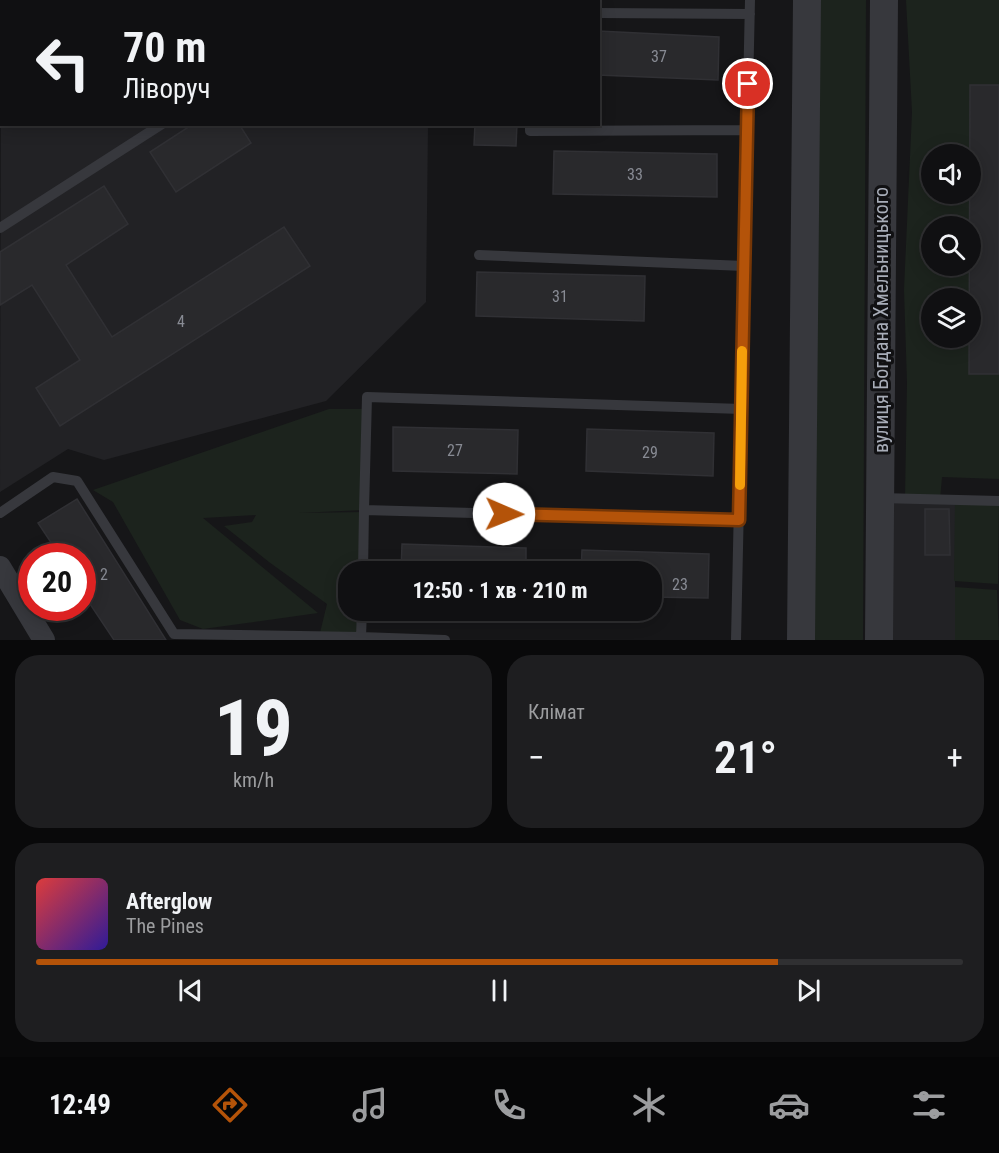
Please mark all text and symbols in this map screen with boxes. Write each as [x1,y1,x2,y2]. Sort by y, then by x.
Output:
text: 70 m [123,23,206,72]
icon: left [24,24,102,102]
house number: 37 [651,47,667,66]
pin [722,58,773,109]
icon: arrive [731,67,764,100]
text: Ліворуч [123,73,210,105]
map controls [921,144,981,348]
button: sound [921,144,981,204]
house number: 33 [627,165,643,184]
street label: вулиця Богдана Хмельницького [869,187,893,453]
button: search [921,216,981,276]
house number: 31 [552,287,568,306]
button: layers [921,288,981,348]
house number: 4 [177,312,185,331]
house number: 27 [447,441,463,460]
house number: 29 [642,443,658,462]
position arrow [472,482,536,546]
speed limit sign: 20 [18,543,96,621]
house number: 2 [100,565,108,584]
house number: 23 [672,575,688,594]
text: 12:50 · 1 хв · 210 m [412,578,588,603]
text: 19 [214,683,293,774]
text: Клімат [528,700,585,724]
text: 21° [714,731,777,784]
text: − [528,738,545,777]
text: + [947,738,963,777]
text: km/h [233,768,274,792]
text: Afterglow [126,889,212,914]
text: The Pines [126,914,204,938]
icon: previous [174,974,207,1007]
icon: pause [483,974,516,1007]
icon: next [792,974,825,1007]
icon: directions [209,1084,251,1126]
icon: music [349,1084,391,1126]
icon: phone [488,1084,530,1126]
icon: climate [628,1084,670,1126]
icon: car [768,1084,810,1126]
icon: filters [908,1084,950,1126]
text: 12:49 [49,1089,111,1121]

